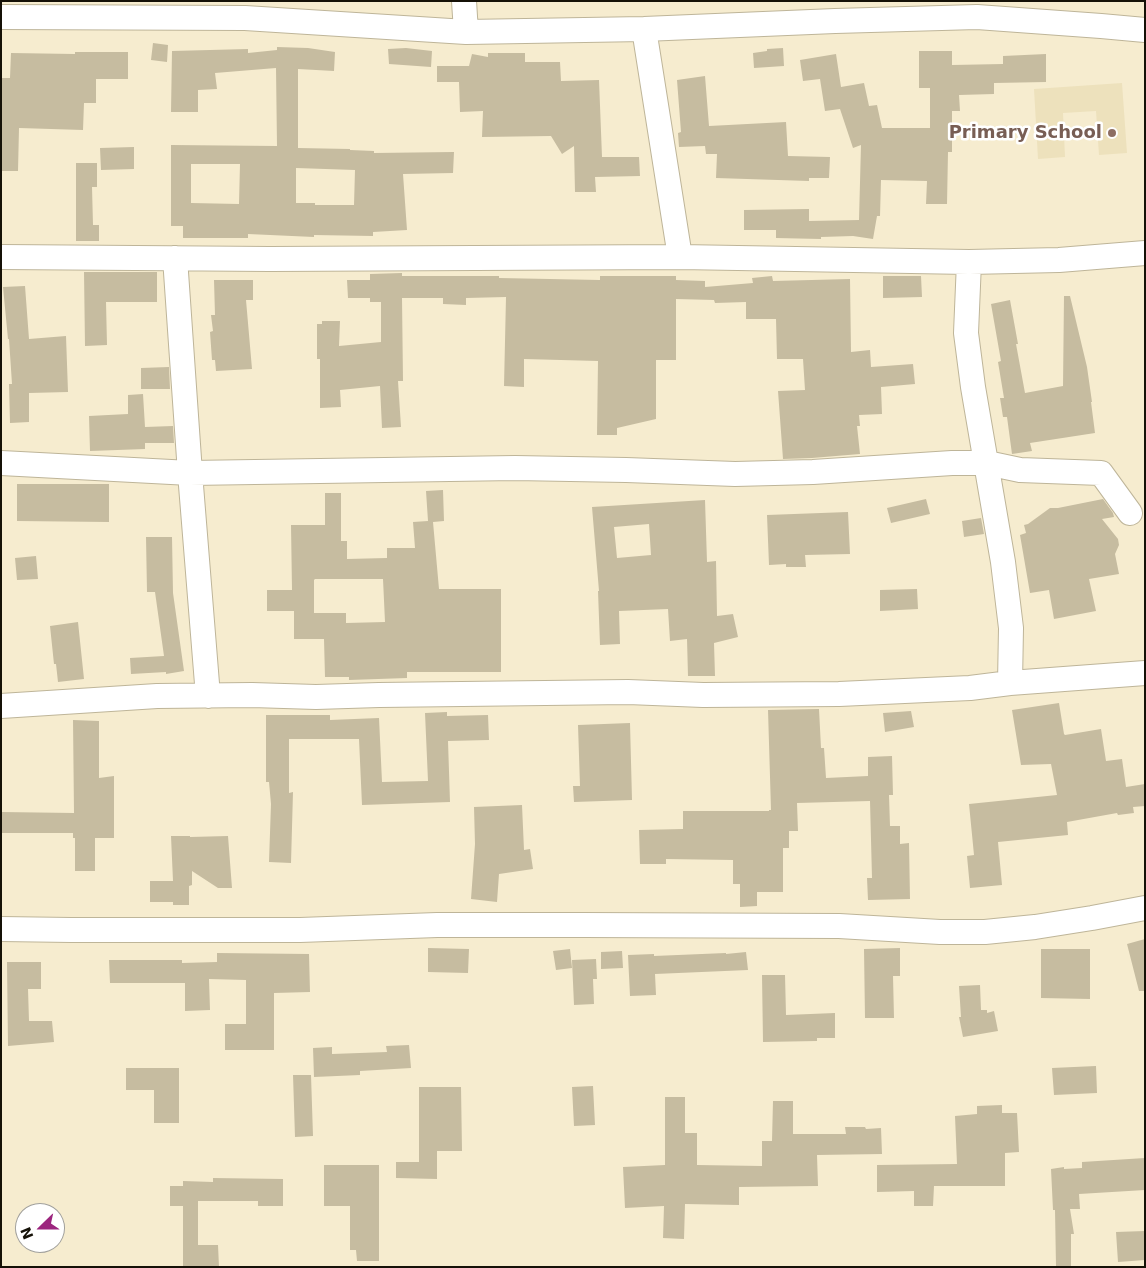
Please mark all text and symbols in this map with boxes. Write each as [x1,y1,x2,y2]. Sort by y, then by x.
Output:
place label: Primary School [949,122,1102,144]
marker: Primary School [1106,127,1118,139]
north arrow [15,1203,65,1253]
text: N [17,1225,37,1242]

